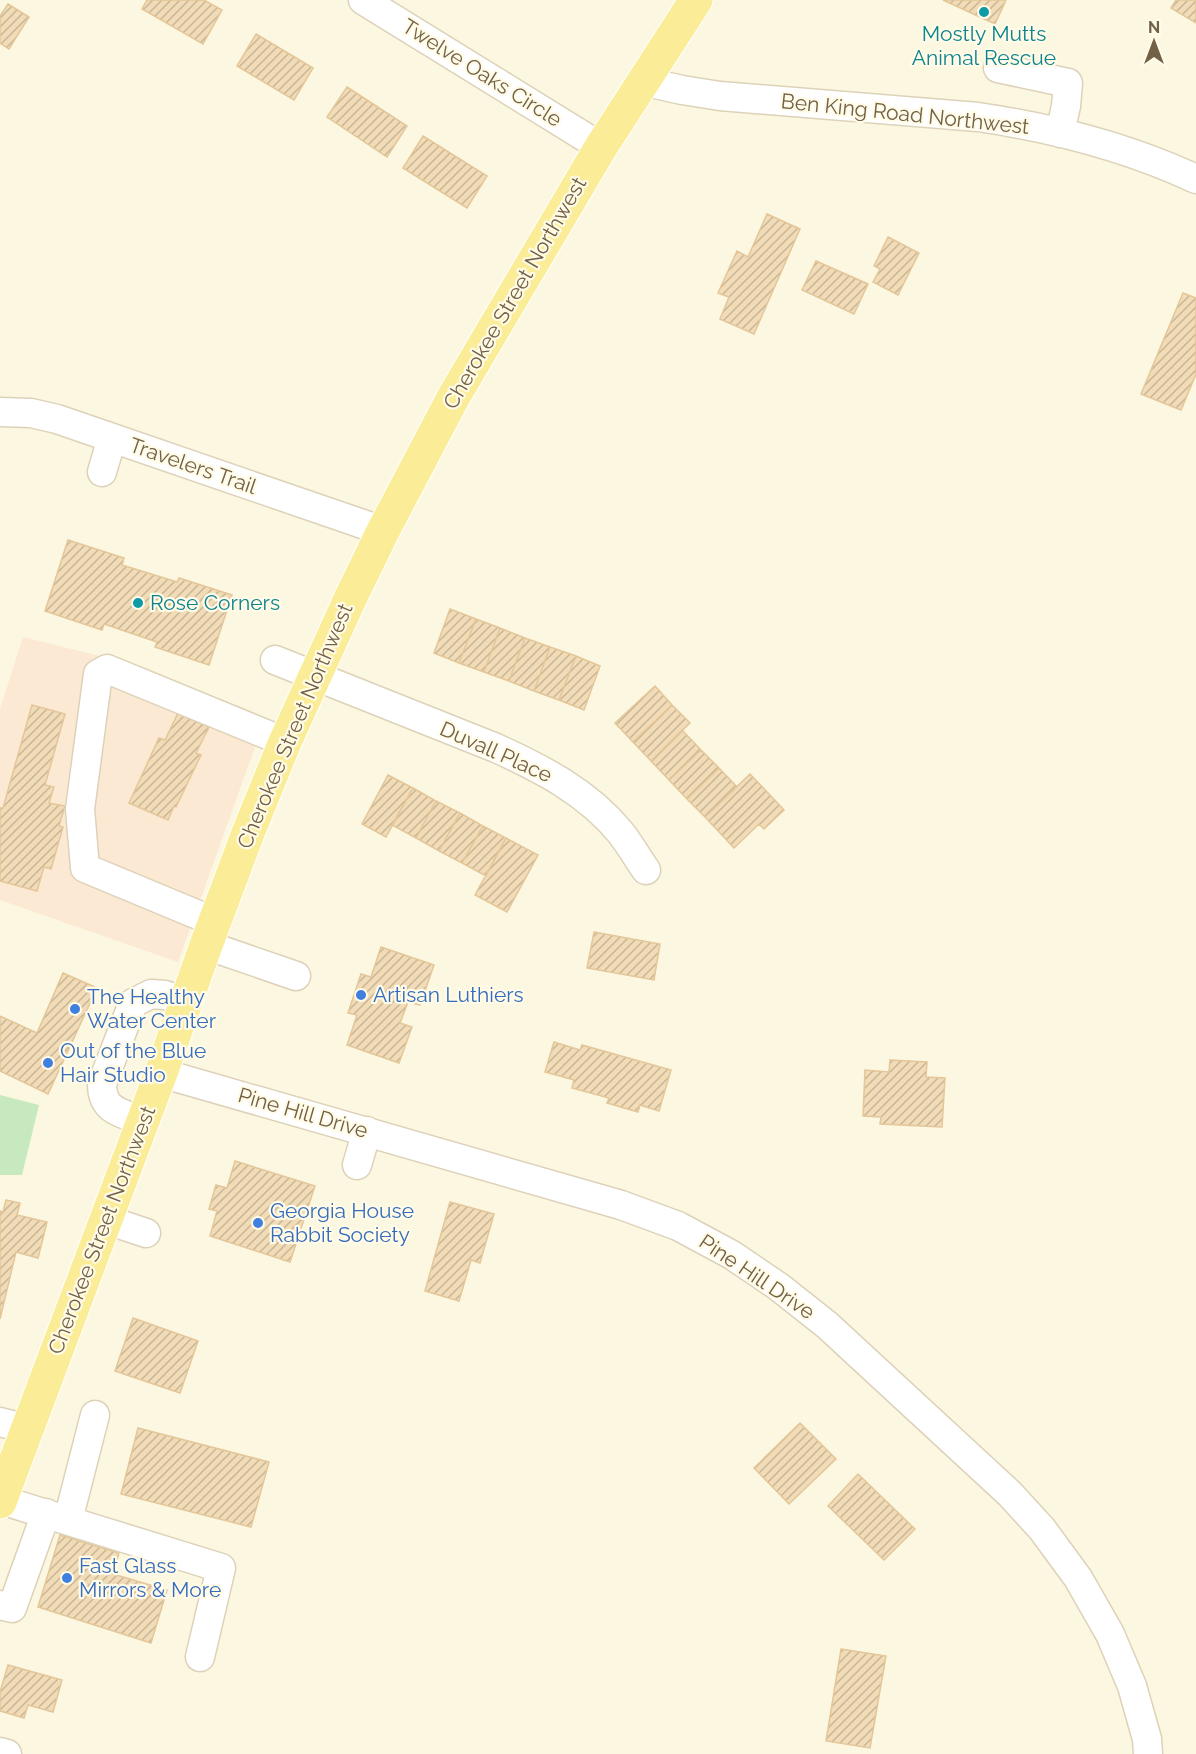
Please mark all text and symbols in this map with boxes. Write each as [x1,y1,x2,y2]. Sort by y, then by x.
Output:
marker: Mostly Mutts Animal Rescue [977,5,991,19]
north arrow [1124,12,1184,72]
street label: Twelve Oaks Circle [398,13,567,132]
text: N [1148,18,1160,37]
place label: Mostly Mutts Animal Rescue [912,21,1056,70]
street label: Ben King Road Northwest [780,88,1030,139]
street label: Cherokee Street Northwest [438,172,591,413]
street label: Travelers Trail [126,432,260,499]
place label: Rose Corners [150,590,280,615]
marker: Rose Corners [131,596,145,610]
street label: Cherokee Street Northwest [231,600,358,852]
street label: Duvall Place [436,716,556,787]
place label: Artisan Luthiers [373,982,524,1007]
place label: The Healthy Water Center [87,984,217,1033]
marker: Artisan Luthiers [354,988,368,1002]
marker: The Healthy Water Center [68,1002,82,1016]
place label: Out of the Blue Hair Studio [60,1038,206,1087]
marker: Out of the Blue Hair Studio [41,1056,55,1070]
street label: Pine Hill Drive [235,1082,371,1143]
street label: Cherokee Street Northwest [43,1102,160,1357]
place label: Georgia House Rabbit Society [270,1198,414,1247]
marker: Georgia House Rabbit Society [251,1216,265,1230]
street label: Pine Hill Drive [695,1229,820,1324]
place label: Fast Glass Mirrors & More [79,1553,221,1602]
marker: Fast Glass Mirrors & More [60,1571,74,1585]

